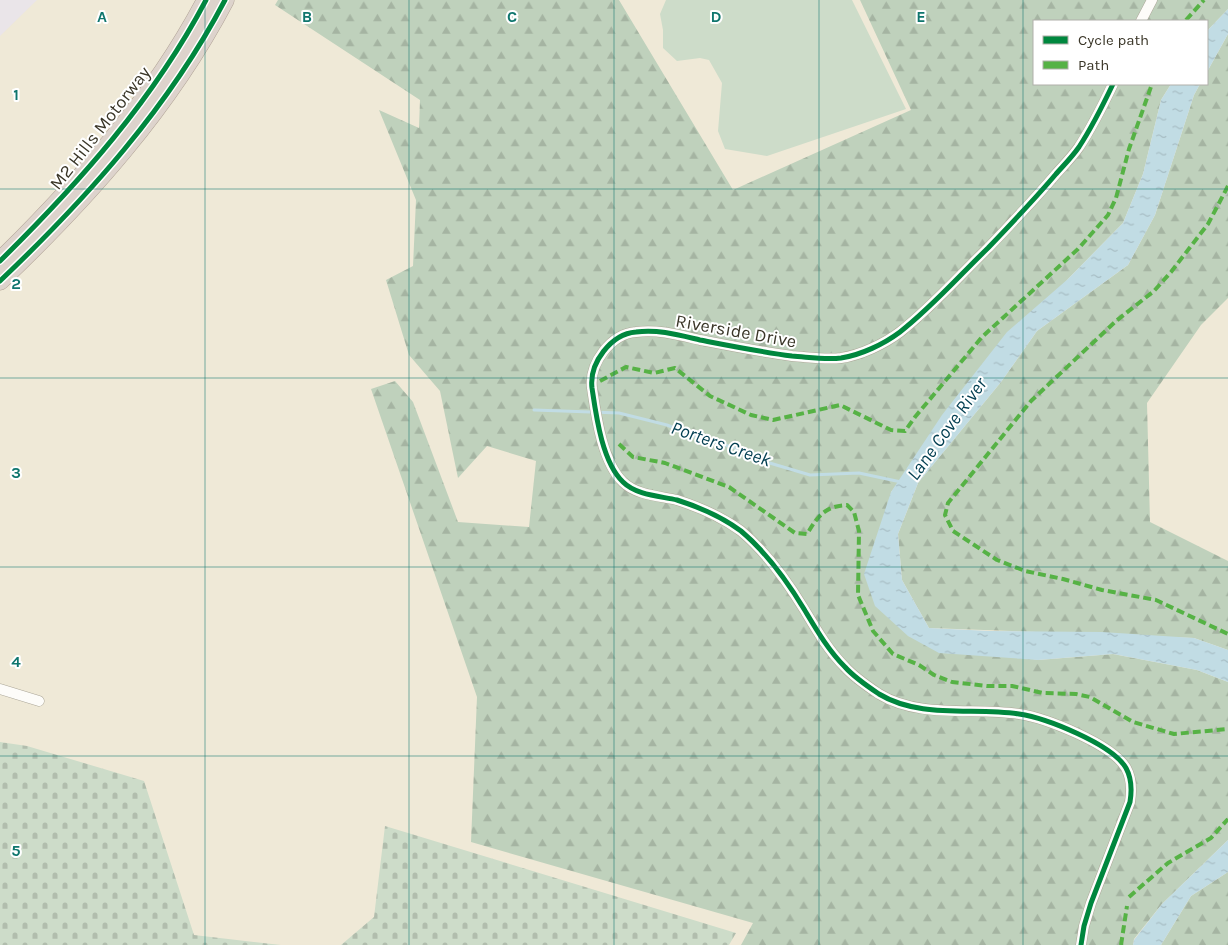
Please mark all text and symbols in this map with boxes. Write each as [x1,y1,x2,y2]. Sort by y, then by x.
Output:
text: A [97,7,107,26]
text: B [302,7,312,26]
text: C [507,7,517,26]
text: D [711,7,722,26]
text: E [916,7,926,26]
legend [1033,20,1208,85]
text: Cycle path [1078,31,1149,49]
text: Path [1078,56,1109,74]
street label: M2 Hills Motorway [45,61,155,194]
text: 1 [13,85,19,104]
text: 2 [11,274,21,293]
street label: Riverside Drive [674,310,798,352]
water label: Lane Cove River [902,372,992,485]
water label: Porters Creek [668,417,774,472]
text: 3 [11,463,21,482]
text: 4 [11,652,21,671]
text: 5 [11,841,21,860]

